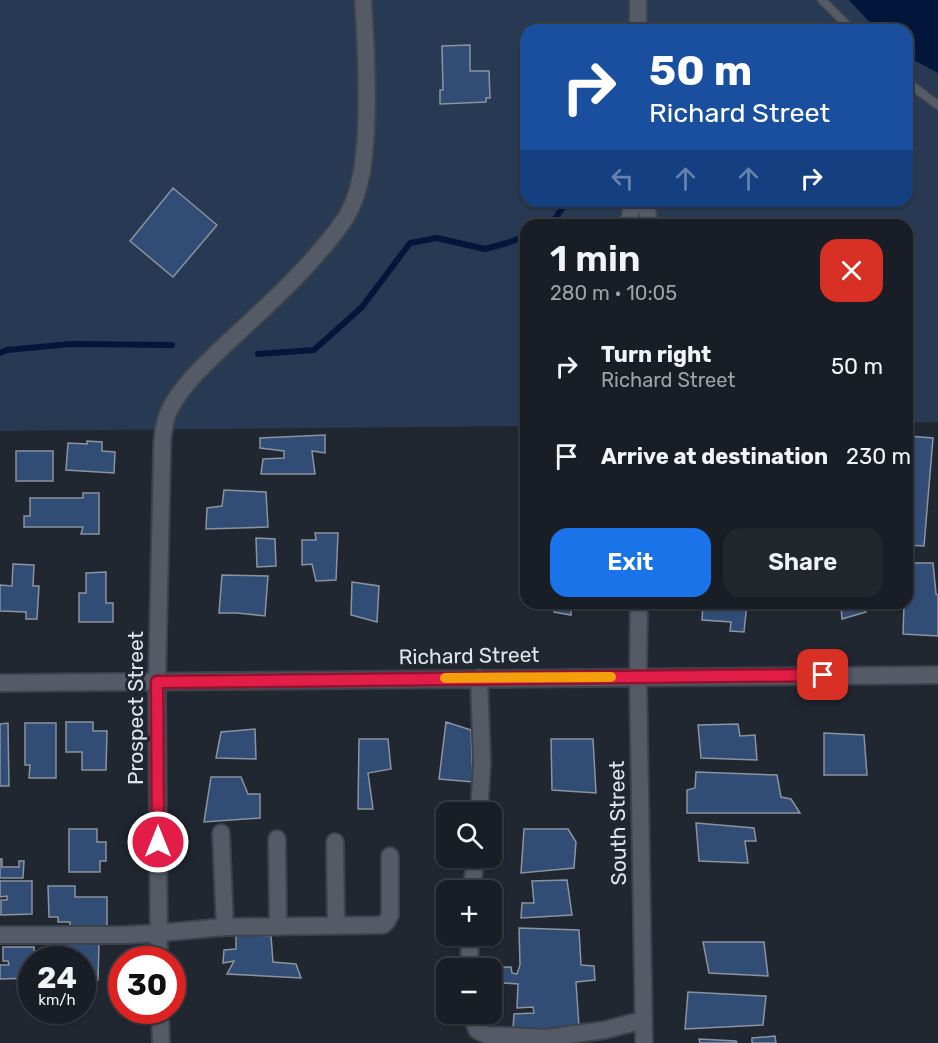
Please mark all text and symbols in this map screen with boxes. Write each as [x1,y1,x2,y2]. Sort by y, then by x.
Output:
text: 50 m [649,46,752,96]
icon: right [550,48,628,126]
text: Richard Street [649,97,830,129]
icon: left [606,162,639,195]
icon: ahead [669,162,702,195]
icon: ahead [732,162,765,195]
icon: right [795,162,828,195]
text: 1 min [550,237,641,280]
button: close [820,239,883,302]
text: 280 m · 10:05 [550,281,677,305]
text: Turn right [601,341,711,368]
icon: right [550,350,583,383]
text: 50 m [831,353,883,380]
text: Richard Street [601,368,735,392]
icon: arrive [550,440,583,473]
text: Arrive at destination [601,443,828,470]
text: 230 m [846,443,911,470]
button: Exit [550,528,711,597]
button: Share [723,528,883,597]
street label: Prospect Street [123,631,148,785]
street label: Richard Street [398,642,540,669]
pin [797,649,848,700]
icon: arrive [806,658,839,691]
street label: South Street [604,760,631,886]
map controls [436,802,502,1024]
button: search [436,802,502,868]
position arrow [126,810,190,874]
button: + [436,880,502,946]
speed limit sign: 30 [108,946,186,1024]
button: − [436,958,502,1024]
text: 24 [37,960,77,996]
text: km/h [38,991,76,1009]

